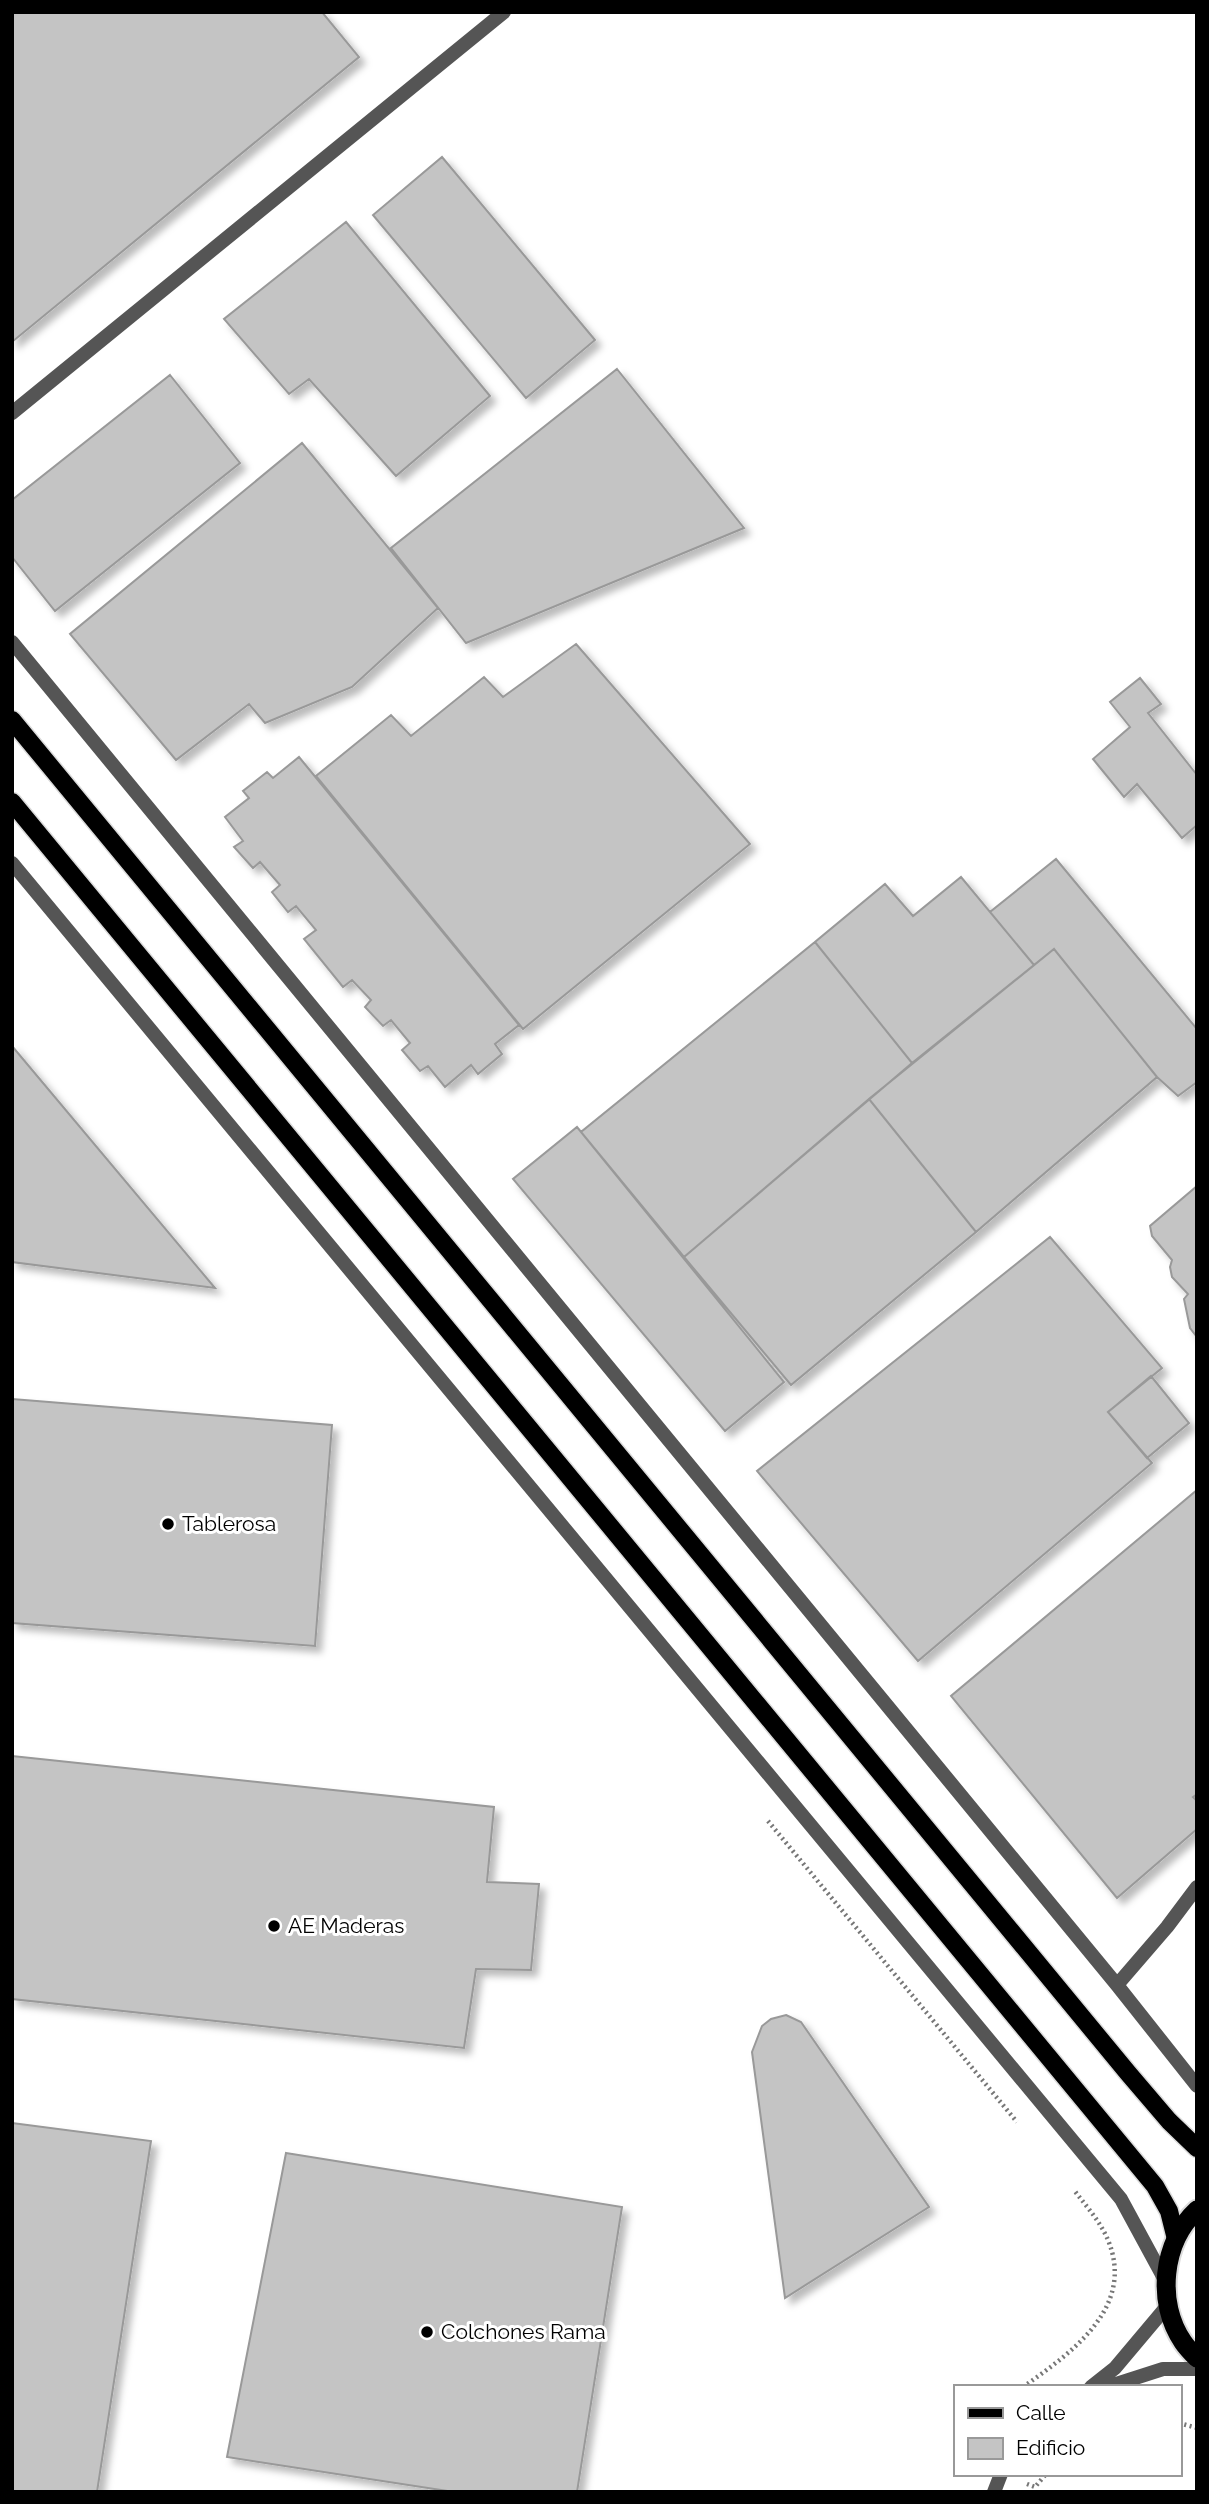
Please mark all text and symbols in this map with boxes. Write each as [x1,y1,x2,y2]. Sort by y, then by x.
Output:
place label: Tablerosa [182,1511,276,1536]
marker: Tablerosa [160,1516,176,1532]
place label: AE Maderas [288,1913,404,1938]
marker: AE Maderas [266,1918,282,1934]
place label: Colchones Rama [441,2319,606,2344]
marker: Colchones Rama [419,2324,435,2340]
legend [954,2385,1181,2476]
text: Calle [1016,2400,1066,2425]
text: Edificio [1016,2435,1085,2460]

